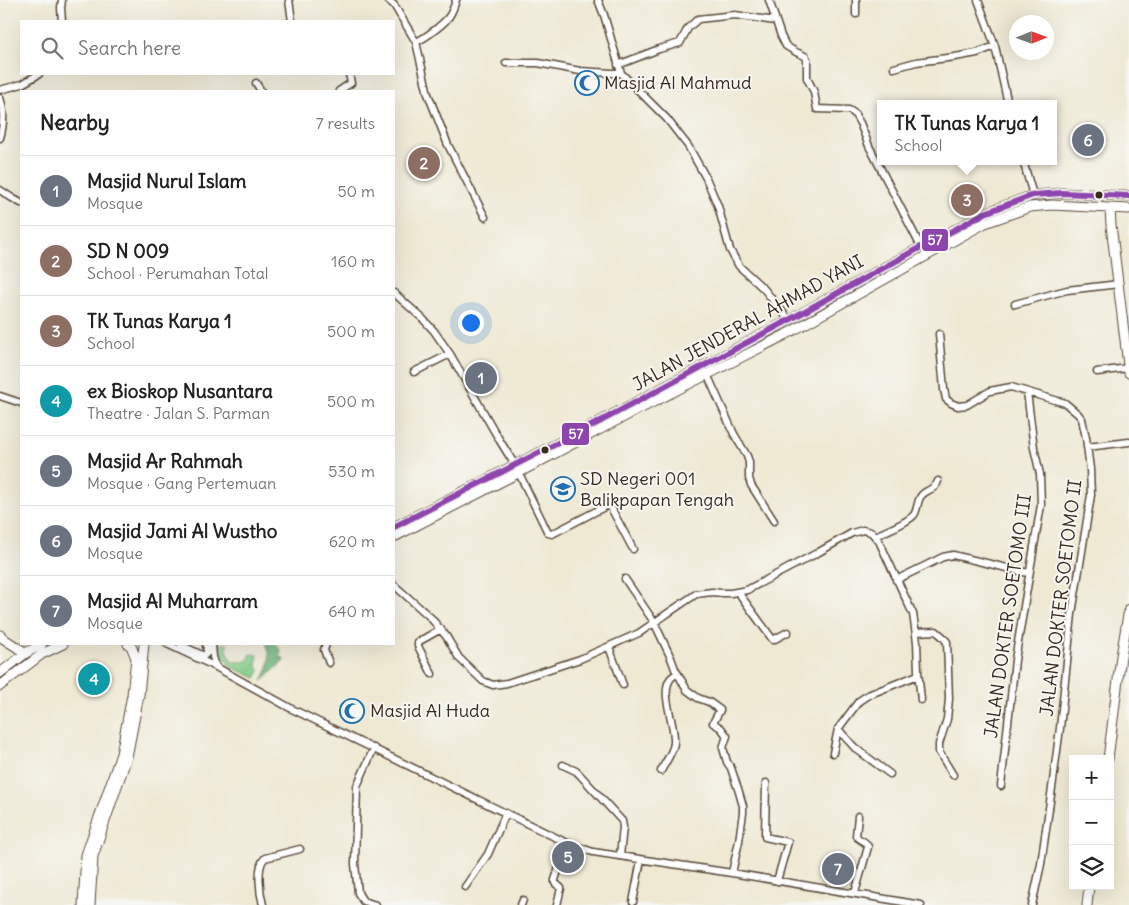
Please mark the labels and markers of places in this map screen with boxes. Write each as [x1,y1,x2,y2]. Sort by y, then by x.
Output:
mosque icon: Masjid Al Mahmud [574,70,600,96]
place label: Masjid Al Mahmud [604,71,752,94]
pin: 6 [1072,121,1104,159]
pin: 2 [408,144,440,182]
pin: 3 [951,181,983,219]
unlabelled marker [1094,190,1104,200]
pin: 1 [465,359,497,397]
unlabelled marker [540,445,550,455]
place label: SD Negeri 001 Balikpapan Tengah [580,467,734,511]
school or university icon: SD Negeri 001 Balikpapan Tengah [550,476,576,502]
pin: 4 [78,660,110,698]
mosque icon: Masjid Al Huda [339,698,365,724]
place label: Masjid Al Huda [370,699,490,722]
pin: 5 [552,838,584,876]
pin: 7 [822,850,854,888]

